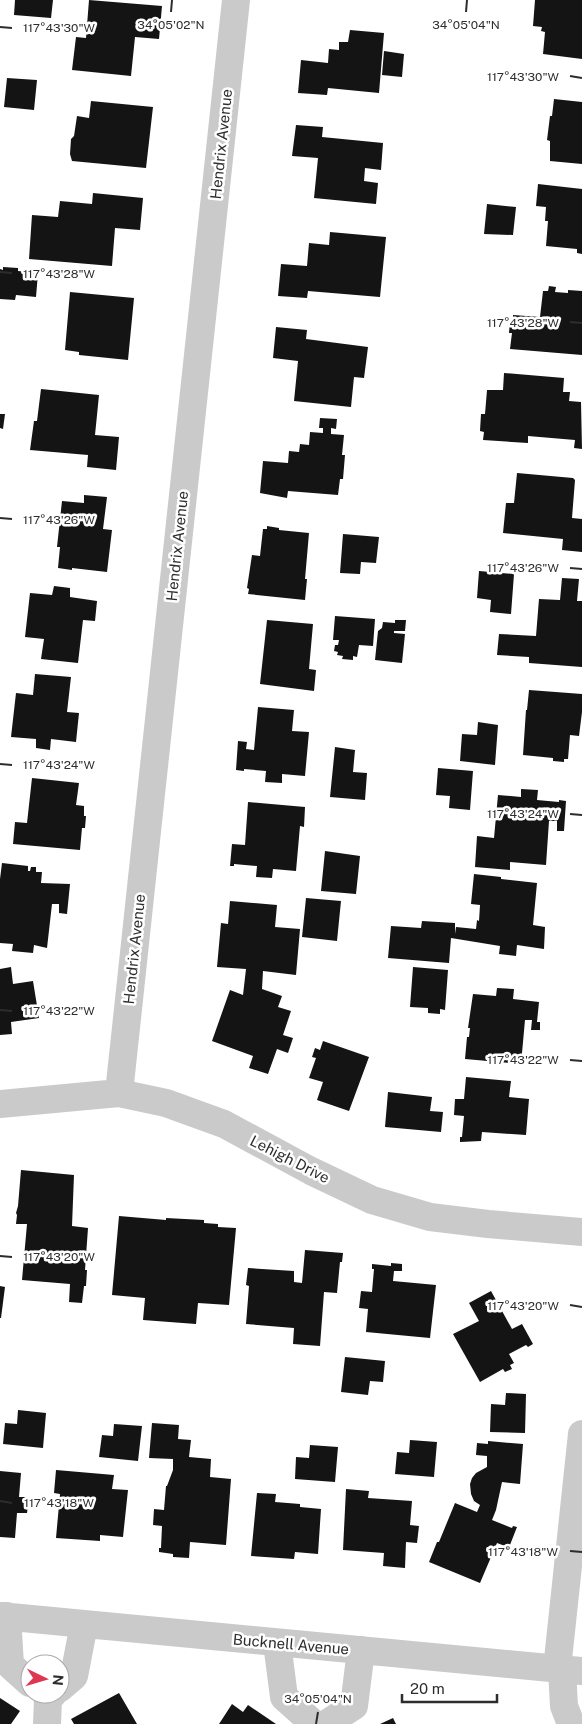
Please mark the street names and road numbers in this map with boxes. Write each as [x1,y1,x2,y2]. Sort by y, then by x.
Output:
street label: Hendrix Avenue [207,88,235,200]
street label: Hendrix Avenue [163,490,191,602]
street label: Hendrix Avenue [120,893,148,1005]
street label: Lehigh Drive [248,1132,332,1186]
street label: Bucknell Avenue [232,1630,350,1658]

